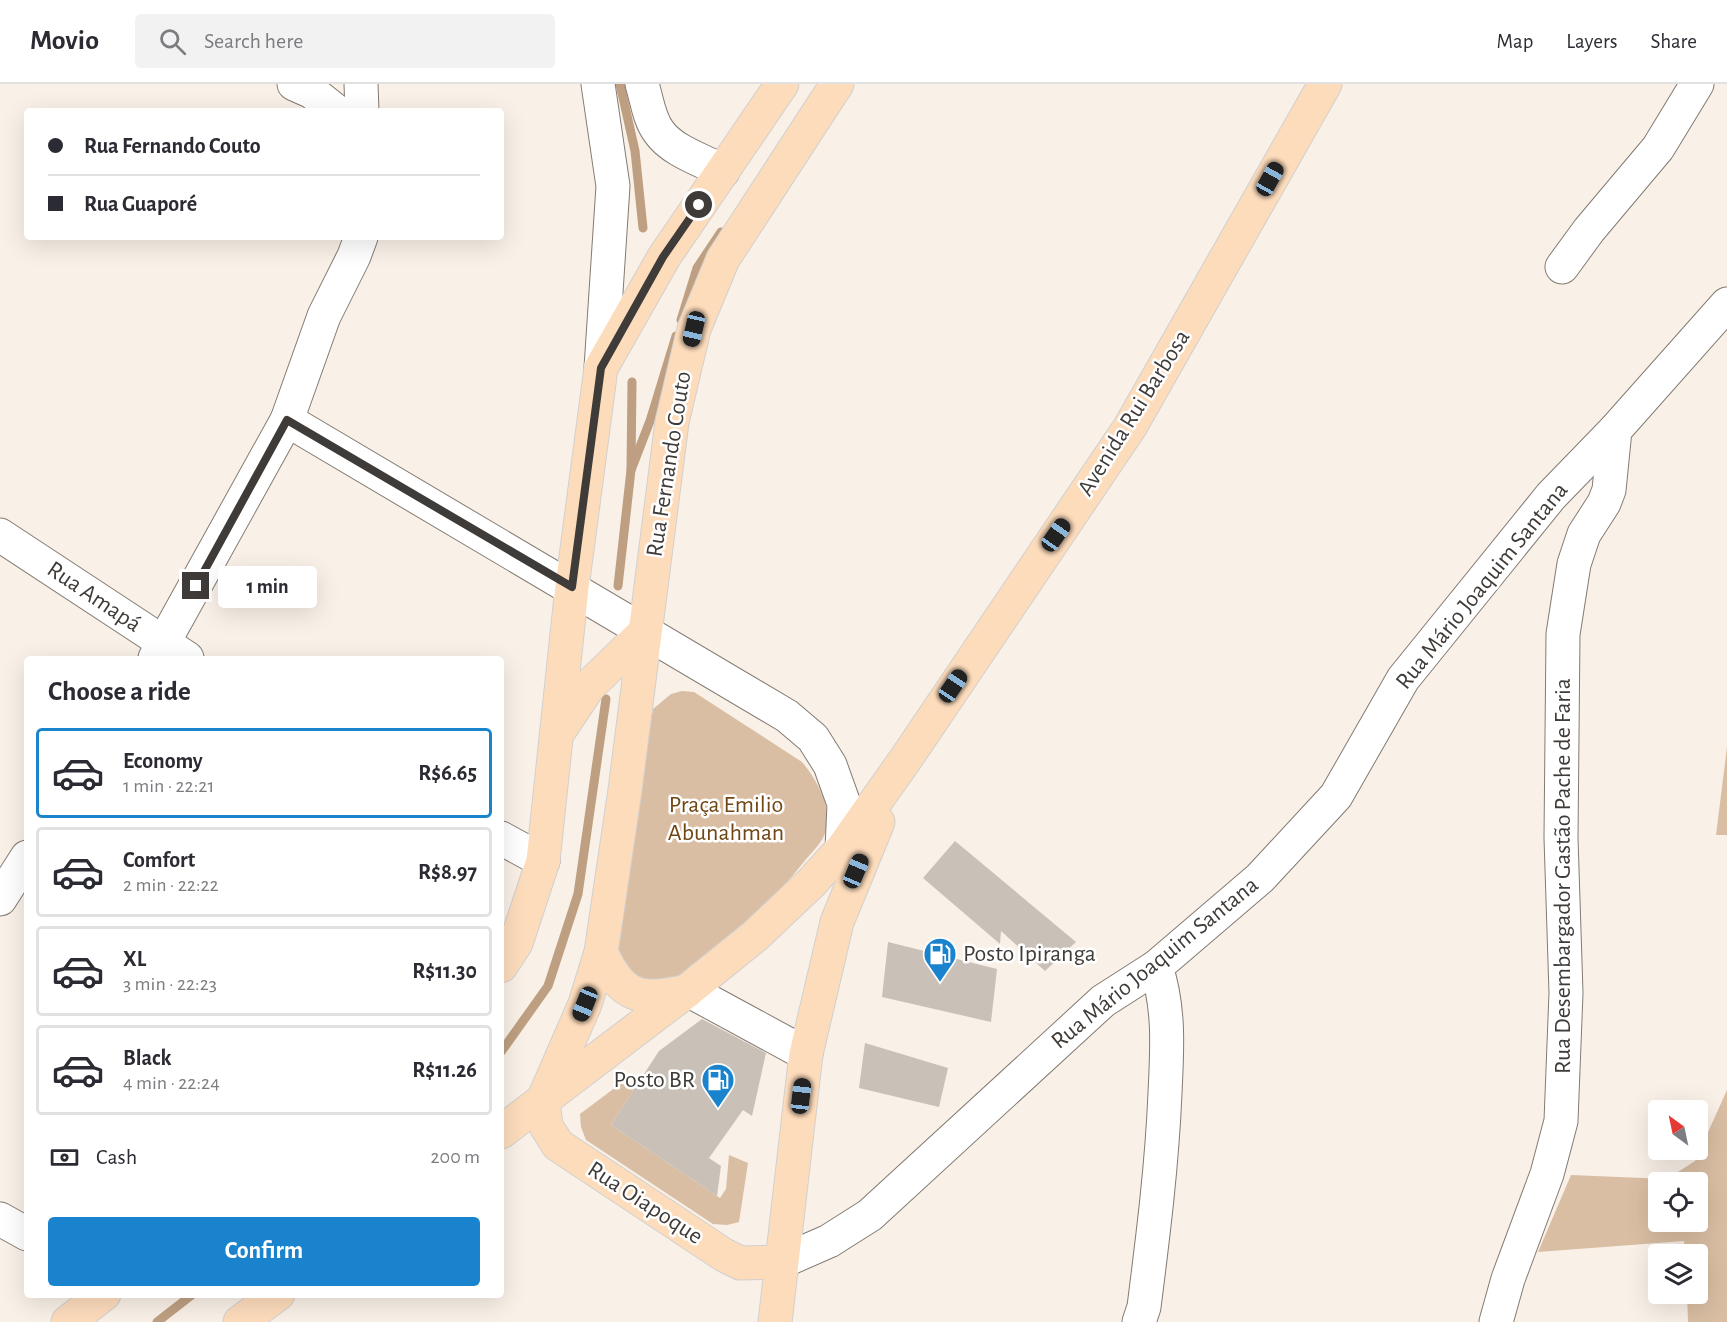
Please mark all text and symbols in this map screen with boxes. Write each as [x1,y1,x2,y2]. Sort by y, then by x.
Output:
search box [135,14,555,68]
icon: search [156,25,189,58]
text: Movio [30,27,99,55]
text: Search here [204,30,303,52]
text: Map [1497,31,1533,52]
text: Layers [1566,31,1617,52]
text: Share [1650,31,1697,52]
text: Rua Fernando Couto [84,135,261,157]
car [1253,159,1287,199]
route start [685,191,712,218]
text: Rua Guaporé [84,193,197,215]
car [681,309,707,349]
street label: Avenida Rui Barbosa [1073,326,1195,500]
street label: Rua Fernando Couto [642,370,696,558]
street label: Rua Mário Joaquim Santana [1391,478,1573,694]
car [1038,515,1074,555]
street label: Rua Amapá [43,557,145,637]
callout: 1 min [217,565,316,607]
route end [182,572,209,599]
text: 1 min [246,577,289,597]
car [935,666,971,706]
text: Choose a ride [48,678,191,705]
street label: Rua Desembargador Gastão Pache de Faria [1551,678,1575,1074]
icon: car [51,746,105,800]
text: Economy [123,750,203,772]
text: R$6.65 [418,762,477,784]
text: 1 min · 22:21 [123,776,214,796]
park label: Praça Emilio Abunahman [668,793,784,845]
icon: car [51,845,105,899]
text: Comfort [123,849,195,871]
car [841,851,871,891]
text: R$8.97 [418,861,477,883]
street label: Rua Mário Joaquim Santana [1047,872,1263,1054]
text: 2 min · 22:22 [123,875,219,895]
fuel station icon: Posto Ipiranga [922,936,958,983]
place label: Posto Ipiranga [963,942,1096,966]
icon: car [51,944,105,998]
text: XL [123,948,146,970]
text: R$11.30 [412,960,477,982]
text: 3 min · 22:23 [123,974,217,994]
car [570,984,600,1024]
icon: car [51,1043,105,1097]
text: Black [123,1047,171,1069]
text: R$11.26 [412,1059,477,1081]
fuel station icon: Posto BR [700,1062,736,1109]
place label: Posto BR [614,1068,695,1092]
text: 4 min · 22:24 [123,1073,220,1093]
car [790,1077,812,1115]
north arrow [1648,1100,1708,1160]
map controls [1648,1100,1708,1304]
icon: cash [48,1141,81,1174]
text: Cash [96,1146,137,1168]
text: 200 m [430,1147,480,1167]
street label: Rua Oiapoque [583,1157,707,1249]
button: locate [1648,1172,1708,1232]
button: Confirm [48,1217,480,1286]
button: layers [1648,1244,1708,1304]

